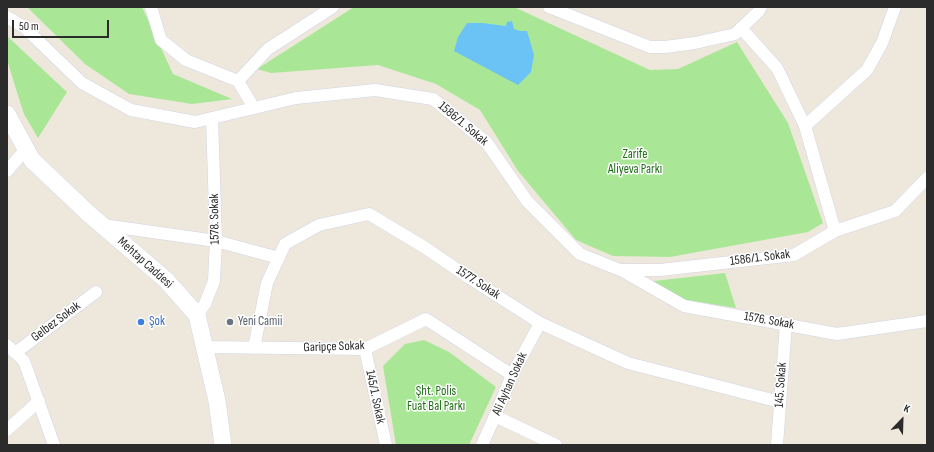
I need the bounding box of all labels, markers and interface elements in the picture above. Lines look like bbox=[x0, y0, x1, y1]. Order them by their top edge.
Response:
scale bar bbox=[14, 12, 111, 38]
text: 50 m bbox=[19, 19, 39, 34]
street label: 1586/1. Sokak bbox=[435, 99, 491, 149]
park label: Zarife Aliyeva Parkı bbox=[608, 147, 662, 178]
street label: 1578. Sokak bbox=[207, 193, 223, 245]
street label: Mehtap Caddesi bbox=[114, 234, 176, 292]
street label: 1586/1. Sokak bbox=[729, 247, 791, 269]
street label: 1577. Sokak bbox=[453, 263, 503, 303]
street label: Gelbez Sokak bbox=[28, 298, 84, 346]
street label: 1576. Sokak bbox=[743, 309, 795, 333]
place label: Şok bbox=[149, 314, 165, 330]
place label: Yeni Camii bbox=[238, 314, 282, 330]
marker: Şok bbox=[136, 317, 146, 327]
marker: Yeni Camii bbox=[225, 317, 235, 327]
street label: Garipçe Sokak bbox=[303, 338, 365, 356]
street label: Ali Ayhan Sokak bbox=[489, 350, 531, 418]
street label: 145. Sokak bbox=[772, 362, 790, 408]
street label: 145/1. Sokak bbox=[362, 369, 388, 425]
park label: Şht. Polis Fuat Bal Parkı bbox=[407, 384, 465, 415]
north arrow bbox=[882, 400, 922, 440]
text: K bbox=[902, 401, 912, 416]

